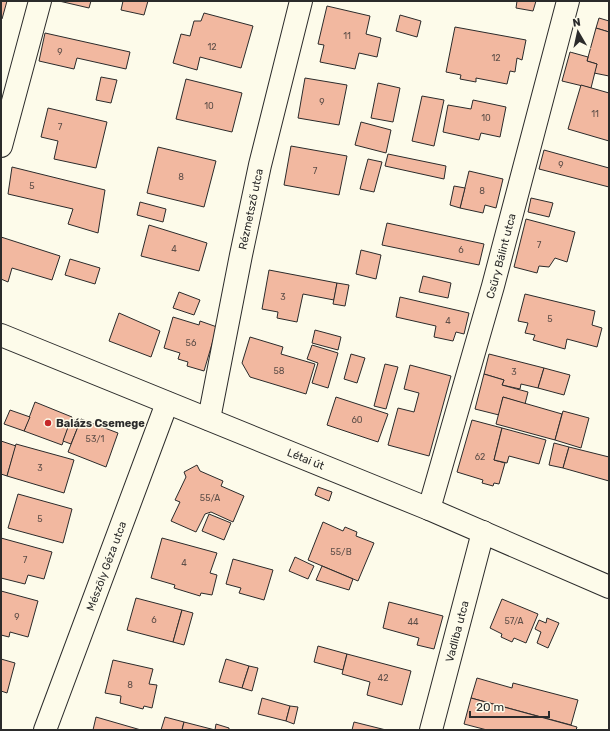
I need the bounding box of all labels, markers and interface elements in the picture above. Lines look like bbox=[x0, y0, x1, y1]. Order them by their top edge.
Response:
north arrow bbox=[558, 12, 598, 52]
text: N bbox=[572, 16, 582, 30]
house number: 11 bbox=[343, 31, 351, 41]
house number: 12 bbox=[207, 42, 217, 52]
house number: 9 bbox=[57, 47, 63, 57]
house number: 12 bbox=[491, 53, 501, 63]
house number: 9 bbox=[319, 97, 325, 107]
house number: 10 bbox=[204, 101, 214, 111]
house number: 11 bbox=[591, 109, 599, 119]
house number: 10 bbox=[481, 113, 491, 123]
house number: 7 bbox=[58, 122, 63, 132]
house number: 9 bbox=[558, 160, 564, 170]
house number: 7 bbox=[313, 166, 318, 176]
street label: Rézmetsző utca bbox=[236, 167, 266, 251]
house number: 8 bbox=[178, 172, 184, 182]
house number: 5 bbox=[29, 181, 35, 191]
house number: 8 bbox=[479, 186, 485, 196]
street label: Csűry Bálint utca bbox=[483, 212, 518, 300]
house number: 7 bbox=[537, 240, 542, 250]
house number: 4 bbox=[171, 244, 177, 254]
house number: 6 bbox=[458, 245, 464, 255]
house number: 3 bbox=[280, 292, 286, 302]
house number: 5 bbox=[547, 314, 553, 324]
house number: 4 bbox=[445, 316, 451, 326]
house number: 56 bbox=[186, 338, 197, 348]
house number: 58 bbox=[273, 366, 285, 376]
house number: 3 bbox=[511, 367, 517, 377]
house number: 60 bbox=[351, 415, 363, 425]
place label: Balázs Csemege bbox=[56, 417, 145, 430]
marker: Balázs Csemege bbox=[43, 418, 53, 428]
house number: 53/1 bbox=[86, 434, 105, 444]
street label: Létai út bbox=[285, 446, 327, 473]
house number: 62 bbox=[475, 452, 485, 462]
house number: 3 bbox=[37, 463, 43, 473]
house number: 55/A bbox=[200, 493, 220, 503]
house number: 5 bbox=[37, 514, 43, 524]
street label: Mészöly Géza utca bbox=[84, 519, 129, 613]
house number: 55/B bbox=[330, 547, 352, 557]
house number: 7 bbox=[23, 555, 28, 565]
house number: 4 bbox=[181, 558, 187, 568]
street label: Vadliba utca bbox=[443, 599, 471, 663]
house number: 9 bbox=[14, 612, 20, 622]
house number: 6 bbox=[151, 615, 157, 625]
house number: 57/A bbox=[504, 616, 524, 626]
house number: 44 bbox=[407, 617, 419, 627]
house number: 42 bbox=[378, 673, 388, 683]
house number: 8 bbox=[127, 680, 133, 690]
scale bar bbox=[470, 693, 549, 719]
text: 20 m bbox=[476, 700, 504, 714]

